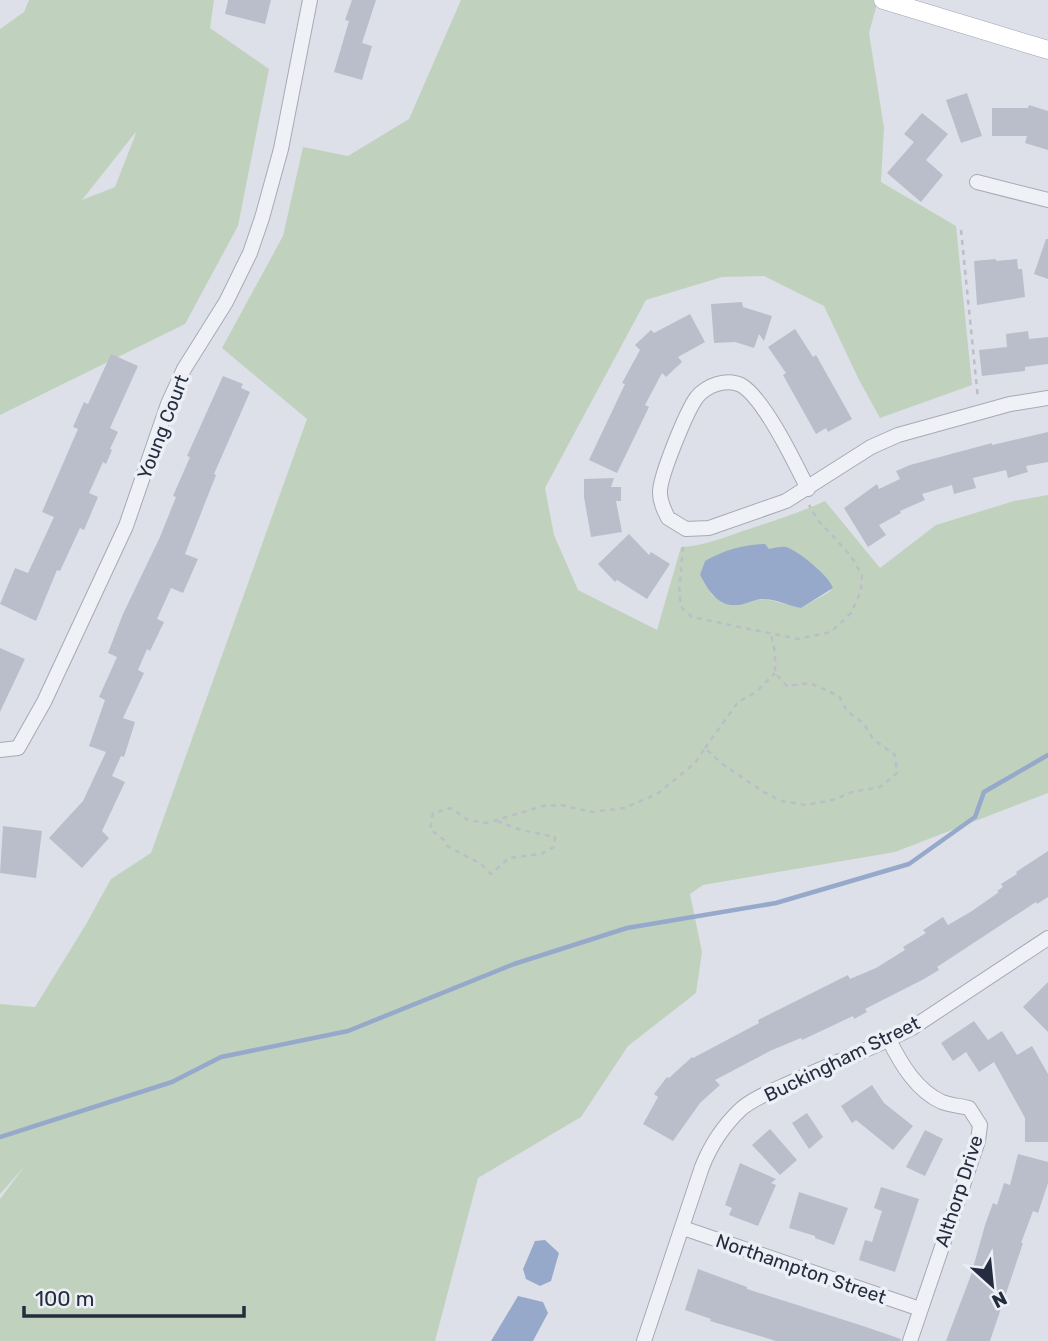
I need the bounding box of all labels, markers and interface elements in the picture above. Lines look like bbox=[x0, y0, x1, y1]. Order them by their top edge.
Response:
street label: Young Court bbox=[133, 371, 194, 483]
street label: Buckingham Street bbox=[760, 1011, 924, 1107]
street label: Althorp Drive bbox=[930, 1132, 988, 1250]
street label: Northampton Street bbox=[713, 1229, 890, 1309]
north arrow bbox=[957, 1250, 1027, 1320]
scale bar bbox=[24, 1274, 245, 1318]
text: 100 m bbox=[35, 1286, 94, 1311]
text: N bbox=[988, 1286, 1011, 1313]

